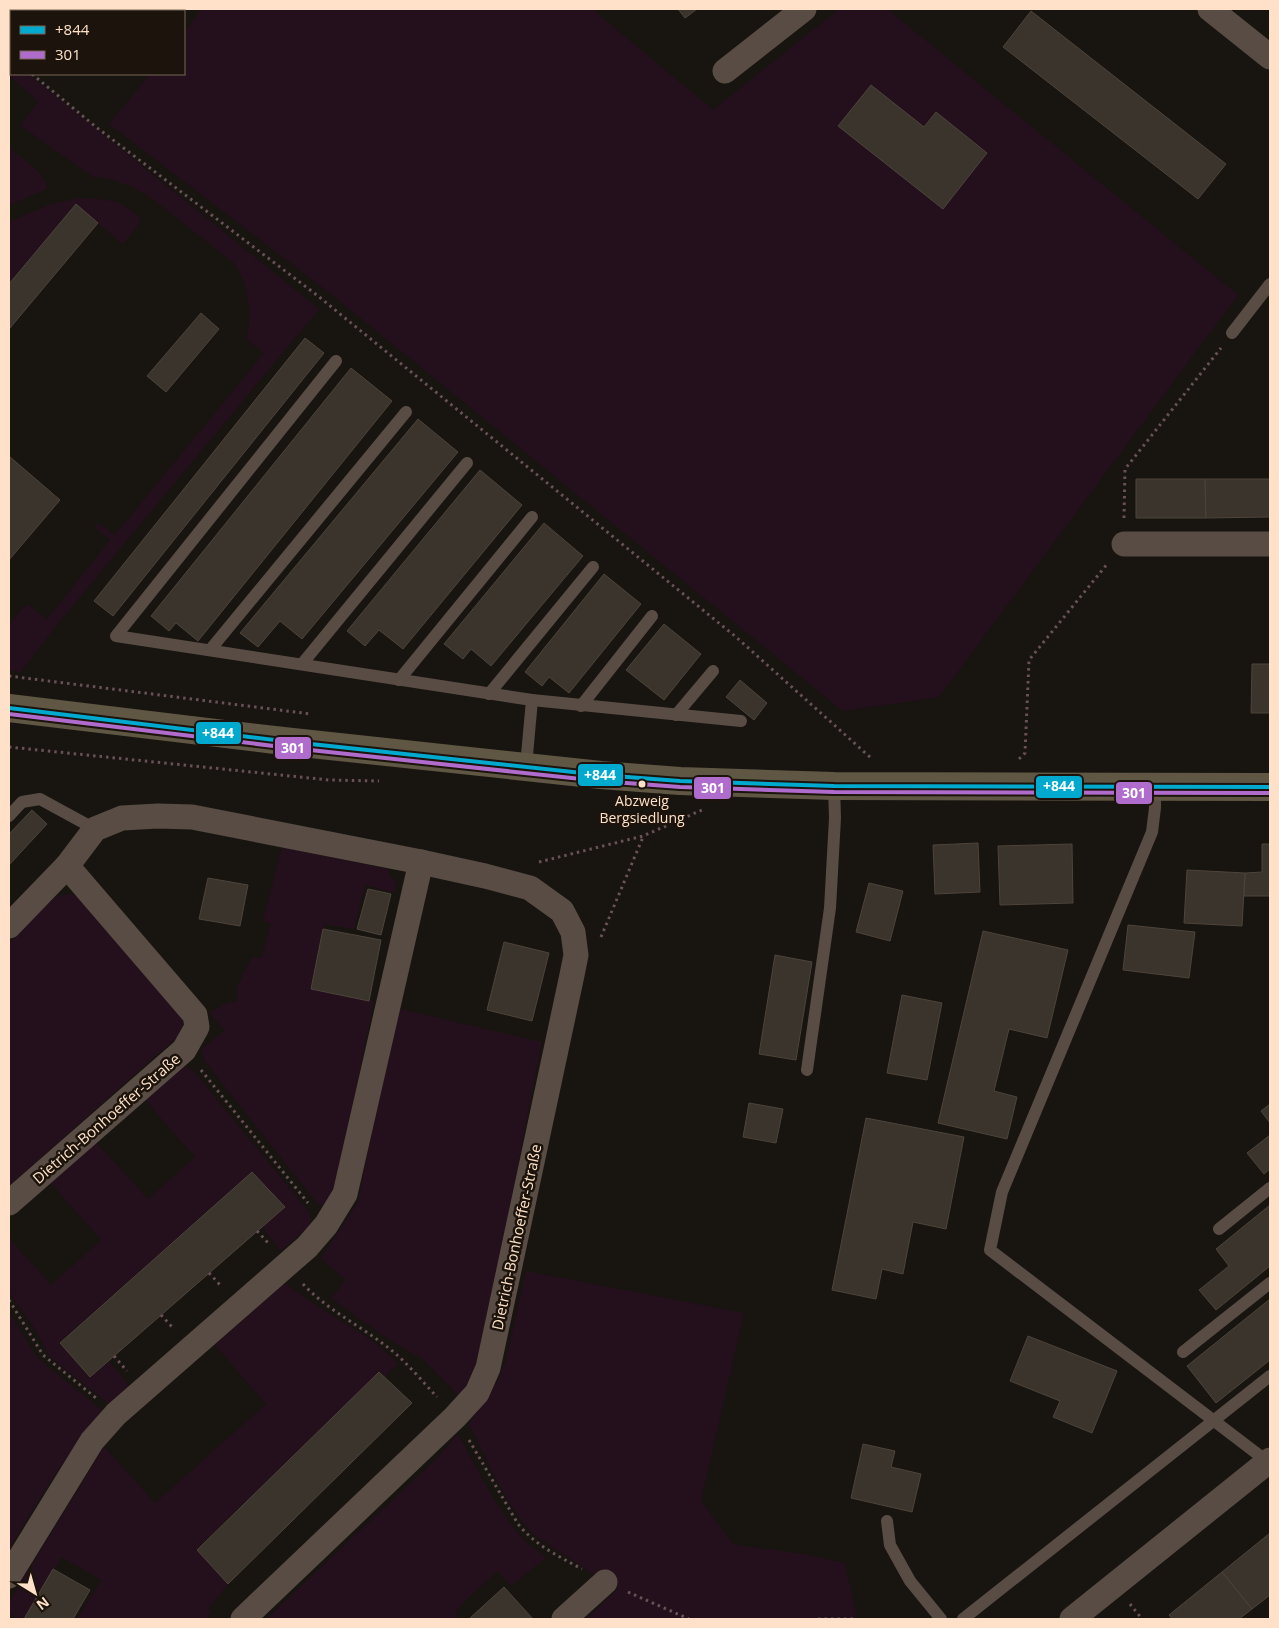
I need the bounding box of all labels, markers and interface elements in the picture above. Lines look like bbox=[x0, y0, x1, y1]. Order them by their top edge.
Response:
legend bbox=[10, 10, 185, 75]
text: +844 bbox=[55, 19, 90, 39]
text: 301 bbox=[55, 44, 81, 64]
line badge: +844 bbox=[195, 721, 242, 745]
text: +844 bbox=[202, 723, 234, 742]
line badge: 301 bbox=[274, 736, 312, 760]
text: 301 bbox=[281, 738, 305, 757]
line badge: +844 bbox=[577, 763, 624, 787]
text: +844 bbox=[584, 765, 616, 784]
line badge: +844 bbox=[1035, 775, 1083, 799]
line badge: 301 bbox=[693, 776, 732, 800]
text: +844 bbox=[1043, 776, 1075, 795]
text: 301 bbox=[701, 778, 725, 797]
marker: Abzweig Bergsiedlung bbox=[637, 779, 647, 789]
line badge: 301 bbox=[1115, 781, 1153, 805]
text: 301 bbox=[1122, 783, 1146, 802]
place label: Abzweig Bergsiedlung bbox=[599, 791, 685, 827]
street label: Dietrich-Bonhoeffer-Straße bbox=[28, 1048, 184, 1188]
street label: Dietrich-Bonhoeffer-Straße bbox=[487, 1142, 545, 1332]
north arrow bbox=[10, 1568, 60, 1618]
text: N bbox=[33, 1593, 53, 1615]

